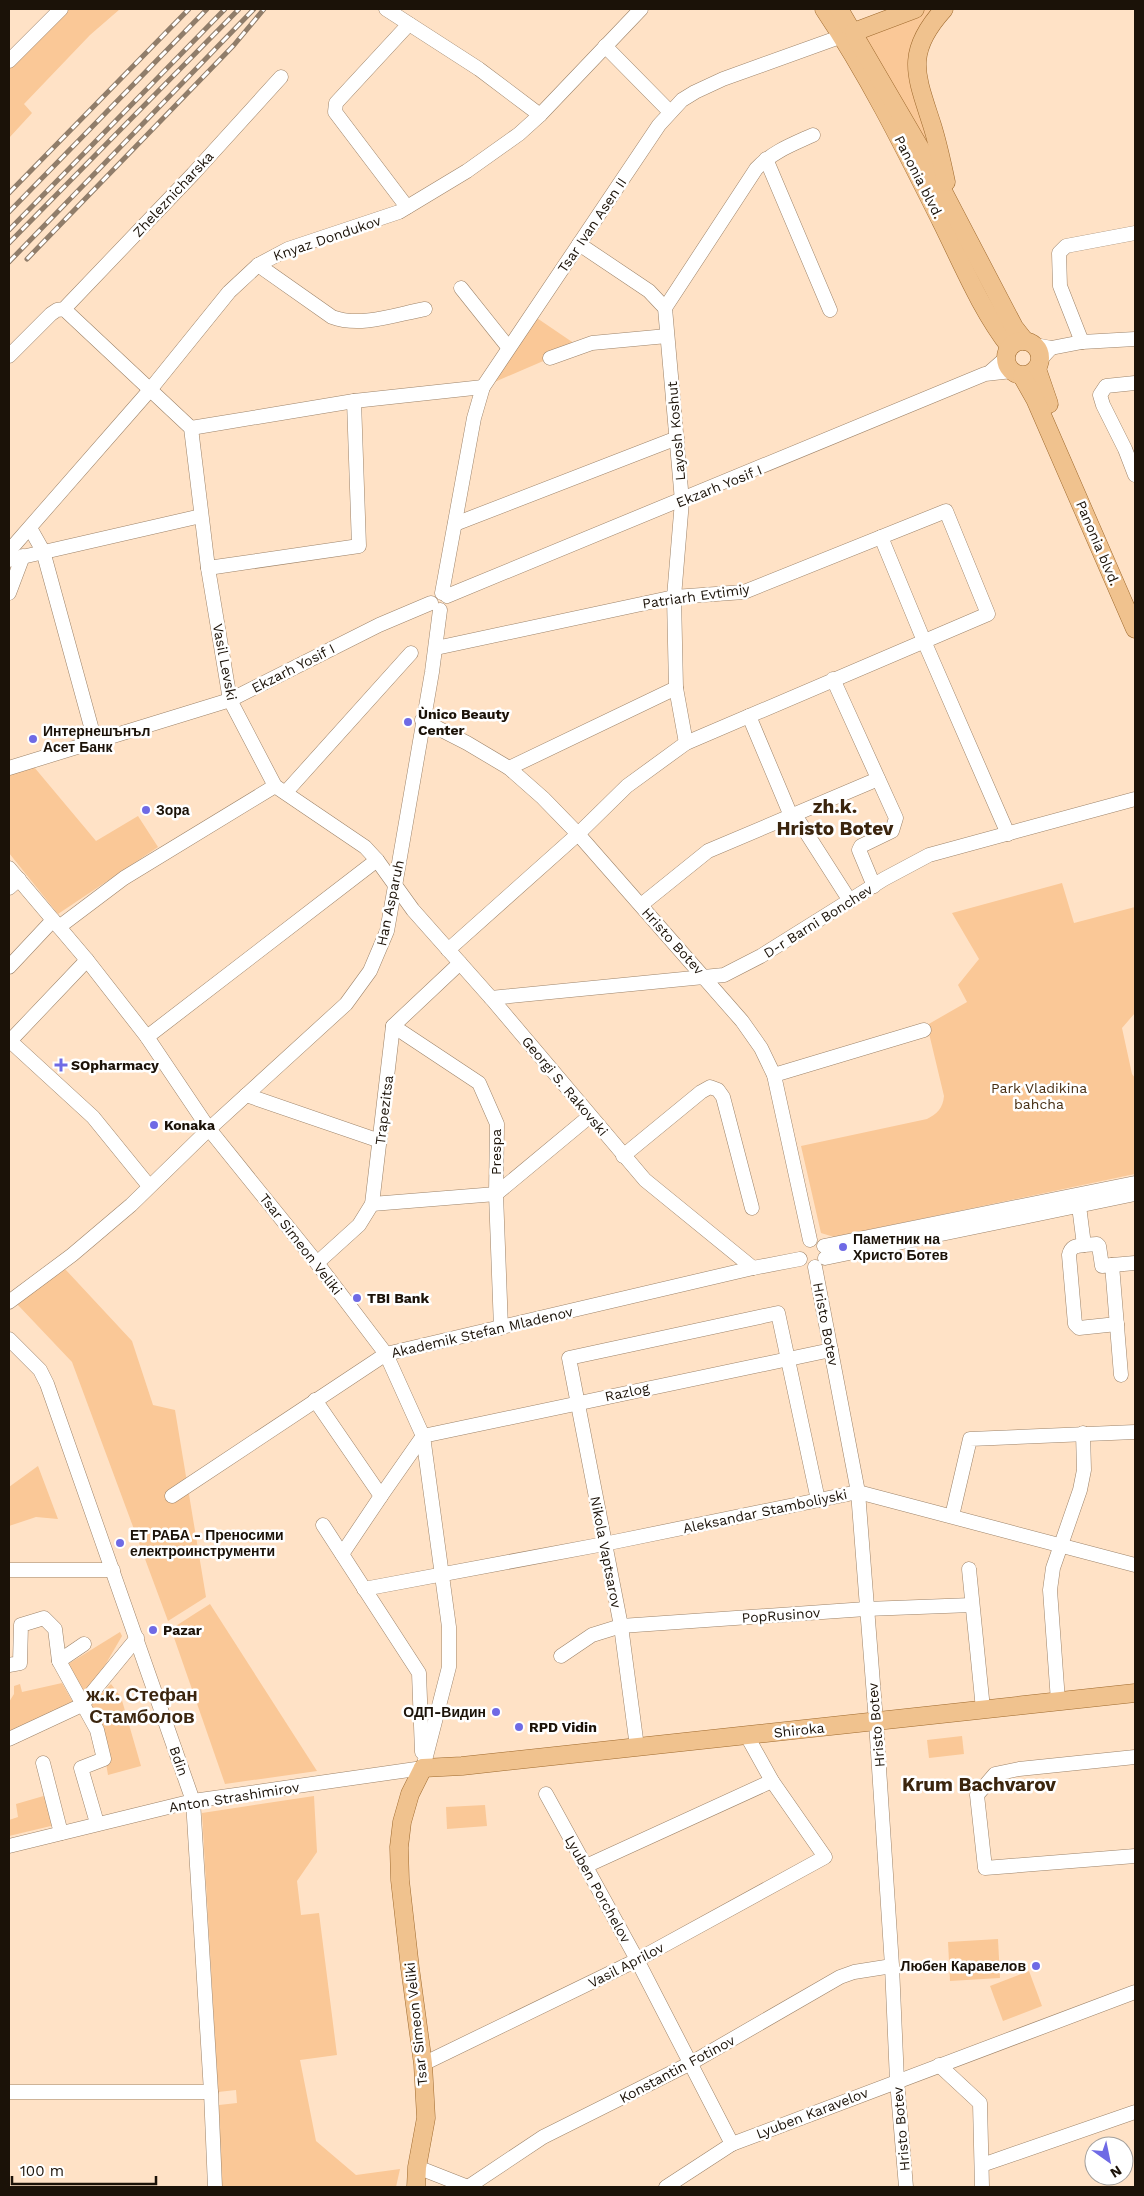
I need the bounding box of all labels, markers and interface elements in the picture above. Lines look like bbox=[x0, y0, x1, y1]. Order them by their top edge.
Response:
street label: Panonia blvd. bbox=[891, 133, 947, 221]
street label: Zheleznicharska bbox=[129, 148, 217, 240]
street label: Tsar Ivan Asen II bbox=[554, 175, 630, 275]
street label: Knyaz Dondukov bbox=[271, 212, 384, 264]
street label: Layosh Koshut bbox=[664, 380, 688, 481]
street label: Ekzarh Yosif I bbox=[674, 461, 764, 511]
street label: Panonia blvd. bbox=[1073, 498, 1123, 588]
street label: Patriarh Evtimiy bbox=[641, 580, 751, 611]
street label: Vasil Levski bbox=[210, 622, 240, 702]
street label: Ekzarh Yosif I bbox=[249, 640, 337, 696]
place label: Ùnico Beauty Center bbox=[418, 706, 510, 738]
marker: Ùnico Beauty Center bbox=[402, 716, 414, 728]
place label: Интернешънъл Асет Банк bbox=[43, 723, 150, 755]
marker: Интернешънъл Асет Банк bbox=[27, 733, 39, 745]
district label: zh.k. Hristo Botev bbox=[777, 795, 894, 840]
place label: Зора bbox=[156, 802, 190, 818]
marker: Зора bbox=[140, 804, 152, 816]
street label: Han Asparuh bbox=[373, 859, 407, 947]
street label: D-r Barni Bonchev bbox=[761, 881, 876, 961]
street label: Hristo Botev bbox=[639, 904, 708, 978]
street label: Georgi S. Rakovski bbox=[519, 1033, 611, 1139]
place label: SOpharmacy bbox=[71, 1057, 159, 1073]
marker: SOpharmacy bbox=[55, 1059, 67, 1071]
street label: Trapezitsa bbox=[372, 1074, 396, 1146]
park label: Park Vladikina bahcha bbox=[991, 1080, 1087, 1112]
place label: Konaka bbox=[164, 1117, 216, 1133]
marker: Konaka bbox=[148, 1119, 160, 1131]
street label: Prespa bbox=[488, 1129, 504, 1175]
street label: Tsar Simeon Veliki bbox=[256, 1190, 346, 1298]
place label: Паметник на Христо Ботев bbox=[853, 1231, 948, 1263]
marker: Паметник на Христо Ботев bbox=[837, 1241, 849, 1253]
street label: Hristo Botev bbox=[810, 1281, 842, 1368]
place label: TBI Bank bbox=[367, 1290, 430, 1306]
marker: TBI Bank bbox=[351, 1292, 363, 1304]
street label: Akademik Stefan Mladenov bbox=[390, 1303, 575, 1361]
street label: Razlog bbox=[603, 1379, 651, 1404]
street label: Aleksandar Stamboliyski bbox=[681, 1486, 849, 1536]
street label: Nikola Vaptsarov bbox=[587, 1495, 625, 1610]
place label: ЕТ РАБА - Преносими електроинструменти bbox=[130, 1527, 284, 1559]
marker: ЕТ РАБА - Преносими електроинструменти bbox=[114, 1537, 126, 1549]
street label: PopRusinov bbox=[741, 1604, 822, 1626]
place label: Pazar bbox=[163, 1622, 202, 1638]
marker: Pazar bbox=[147, 1624, 159, 1636]
street label: Hristo Botev bbox=[864, 1682, 888, 1768]
district label: ж.к. Стефан Стамболов bbox=[85, 1683, 198, 1728]
place label: ОДП-Видин bbox=[403, 1704, 486, 1720]
marker: ОДП-Видин bbox=[490, 1706, 502, 1718]
place label: RPD Vidin bbox=[529, 1719, 597, 1735]
street label: Shiroka bbox=[773, 1719, 825, 1741]
marker: RPD Vidin bbox=[513, 1721, 525, 1733]
street label: Bdin bbox=[167, 1744, 191, 1778]
district label: Krum Bachvarov bbox=[902, 1773, 1056, 1796]
street label: Anton Strashimirov bbox=[168, 1779, 301, 1815]
street label: Lyuben Porchelov bbox=[562, 1833, 634, 1946]
street label: Vasil Aprilov bbox=[586, 1939, 667, 1991]
place label: Любен Каравелов bbox=[901, 1958, 1026, 1974]
marker: Любен Каравелов bbox=[1030, 1960, 1042, 1972]
street label: Tsar Simeon Veliki bbox=[402, 1961, 430, 2087]
street label: Konstantin Fotinov bbox=[617, 2031, 738, 2106]
street label: Lyuben Karavelov bbox=[754, 2084, 871, 2142]
street label: Hristo Botev bbox=[889, 2086, 913, 2172]
north arrow bbox=[1084, 2136, 1134, 2186]
scale bar bbox=[12, 2154, 156, 2186]
text: 100 m bbox=[20, 2162, 64, 2180]
text: N bbox=[1107, 2162, 1125, 2181]

